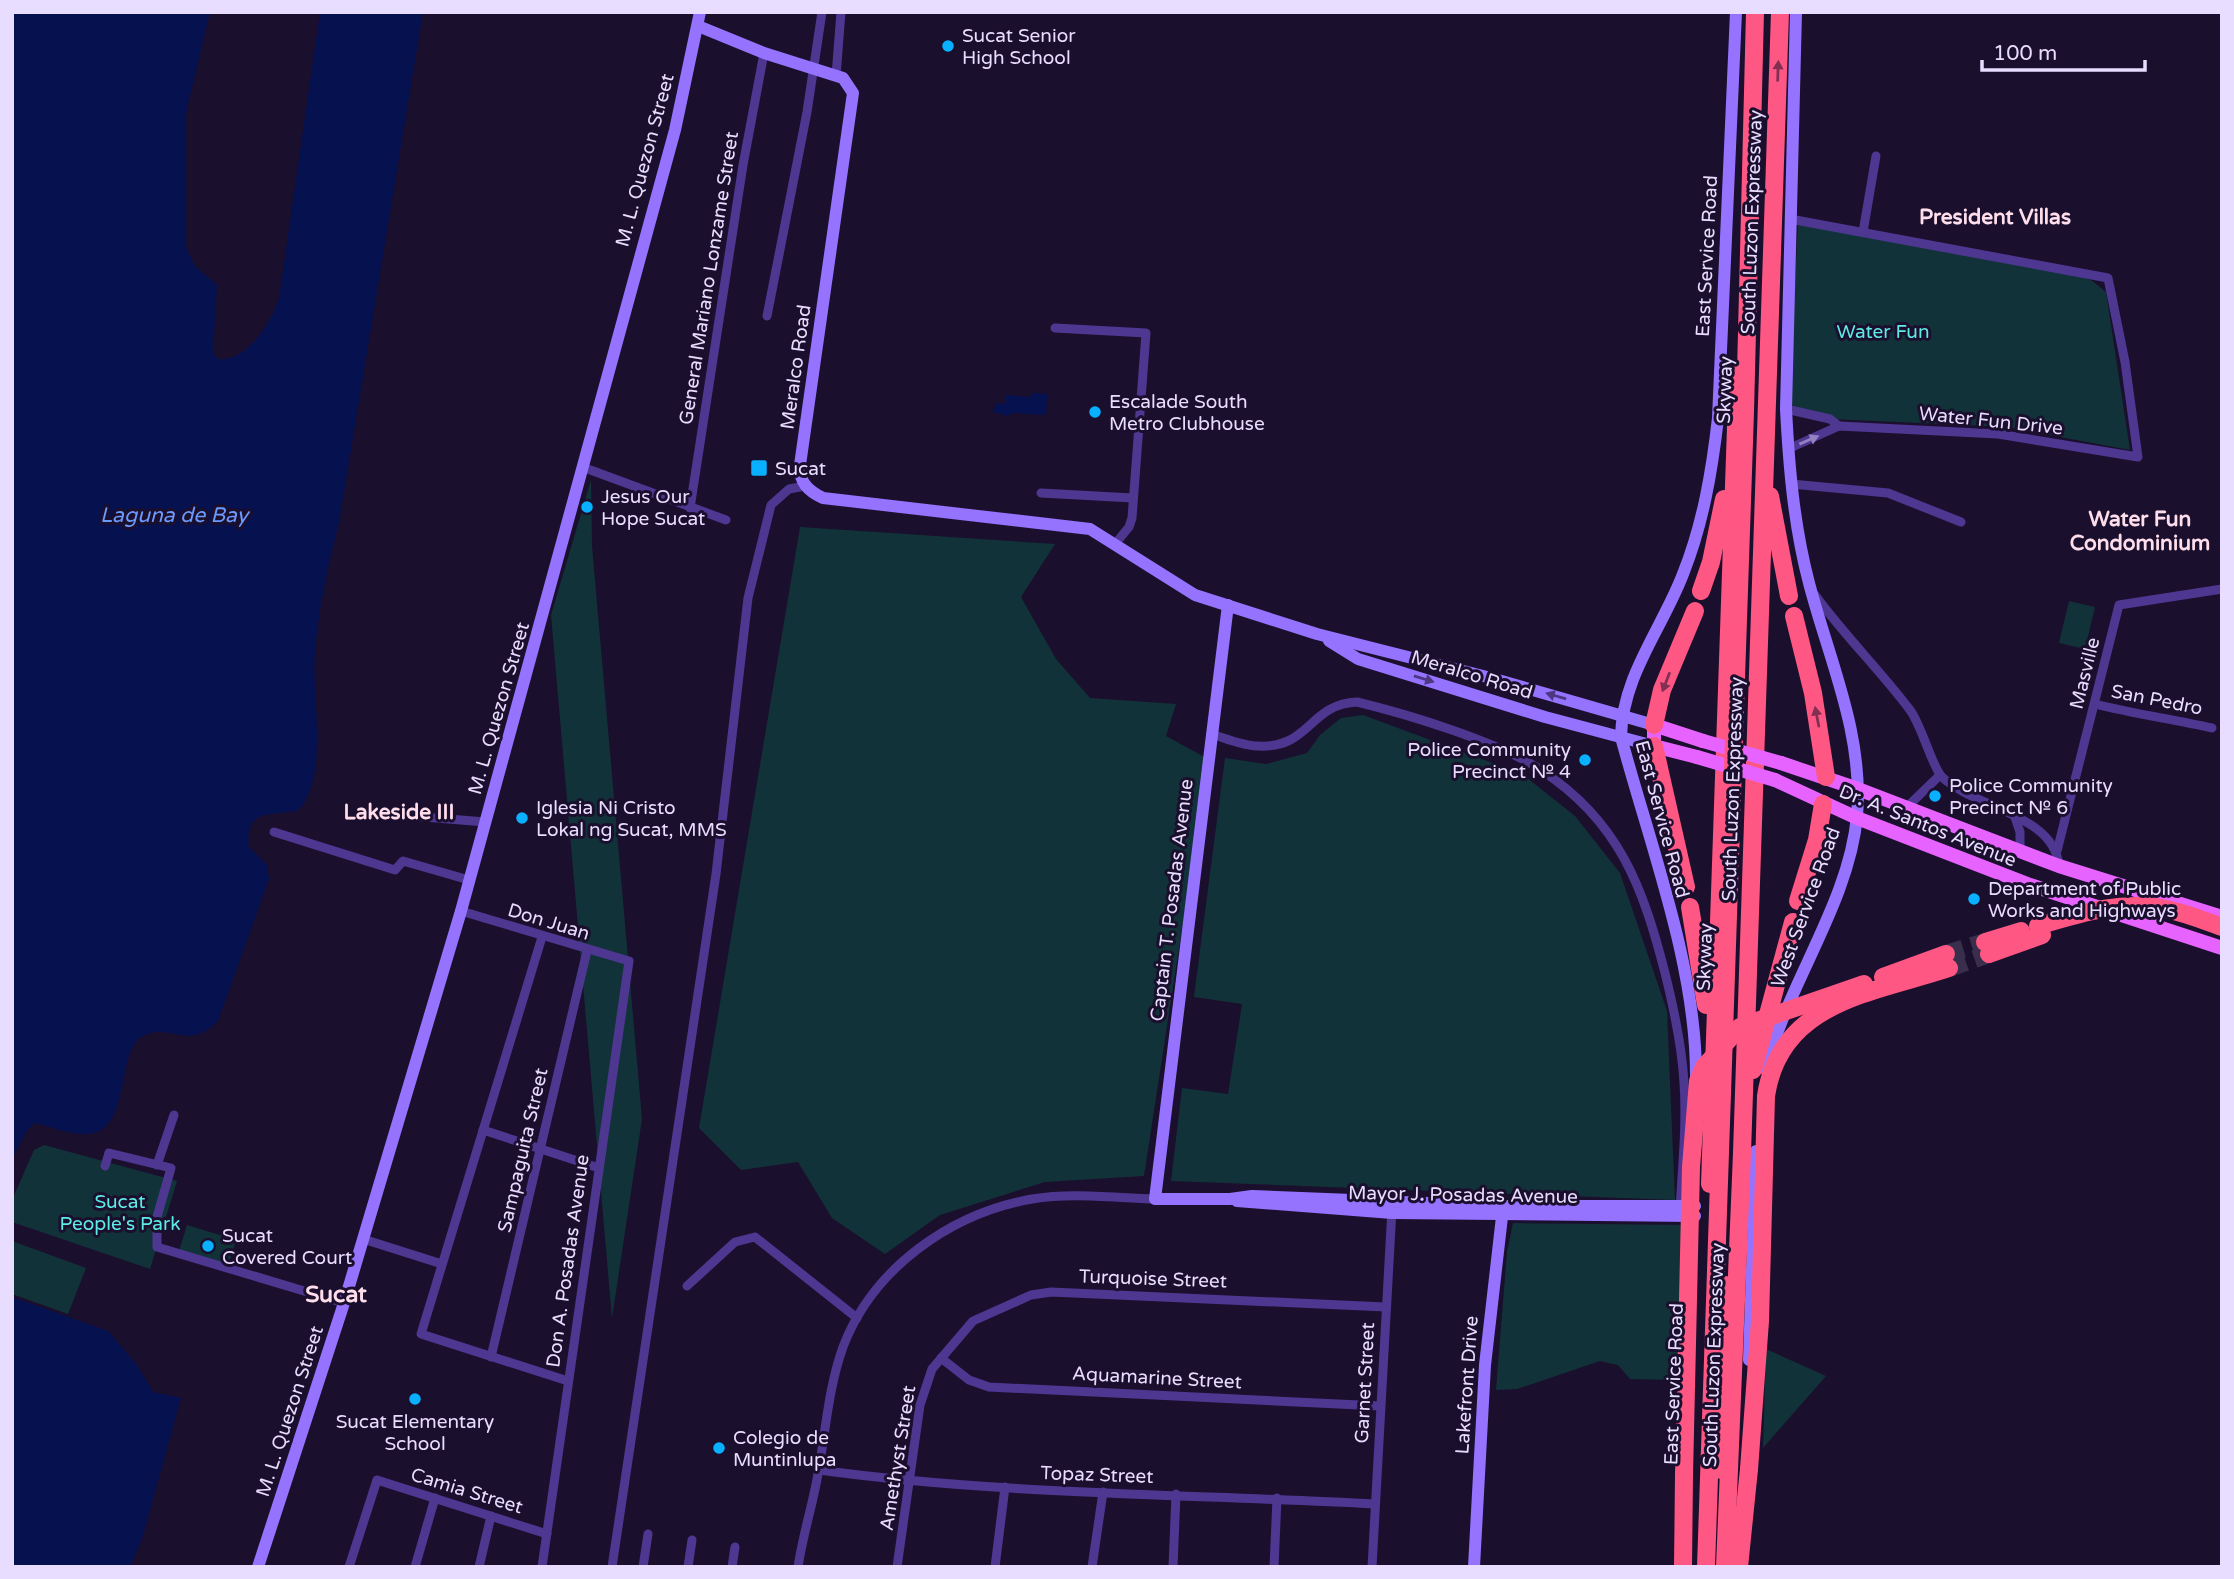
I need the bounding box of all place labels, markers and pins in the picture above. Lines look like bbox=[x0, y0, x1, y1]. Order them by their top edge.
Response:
place label: Sucat Senior High School bbox=[962, 25, 1076, 69]
marker: Sucat Senior High School bbox=[940, 38, 956, 54]
place label: Escalade South Metro Clubhouse bbox=[1109, 391, 1265, 435]
marker: Escalade South Metro Clubhouse bbox=[1087, 404, 1103, 420]
marker: Sucat bbox=[749, 458, 769, 478]
place label: Sucat bbox=[775, 458, 826, 480]
place label: Jesus Our Hope Sucat bbox=[601, 486, 705, 530]
marker: Jesus Our Hope Sucat bbox=[579, 499, 595, 515]
place label: Police Community Precinct № 4 bbox=[1407, 739, 1571, 783]
marker: Police Community Precinct № 4 bbox=[1577, 752, 1593, 768]
place label: Police Community Precinct № 6 bbox=[1949, 775, 2113, 819]
marker: Police Community Precinct № 6 bbox=[1927, 788, 1943, 804]
place label: Iglesia Ni Cristo Lokal ng Sucat, MMS bbox=[536, 797, 727, 841]
marker: Iglesia Ni Cristo Lokal ng Sucat, MMS bbox=[514, 810, 530, 826]
place label: Department of Public Works and Highways bbox=[1988, 878, 2181, 922]
marker: Department of Public Works and Highways bbox=[1966, 891, 1982, 907]
place label: Sucat Covered Court bbox=[222, 1225, 352, 1269]
marker: Sucat Covered Court bbox=[200, 1238, 216, 1254]
marker: Sucat Elementary School bbox=[407, 1391, 423, 1407]
place label: Sucat Elementary School bbox=[336, 1411, 494, 1455]
place label: Colegio de Muntinlupa bbox=[733, 1427, 837, 1471]
marker: Colegio de Muntinlupa bbox=[711, 1440, 727, 1456]

